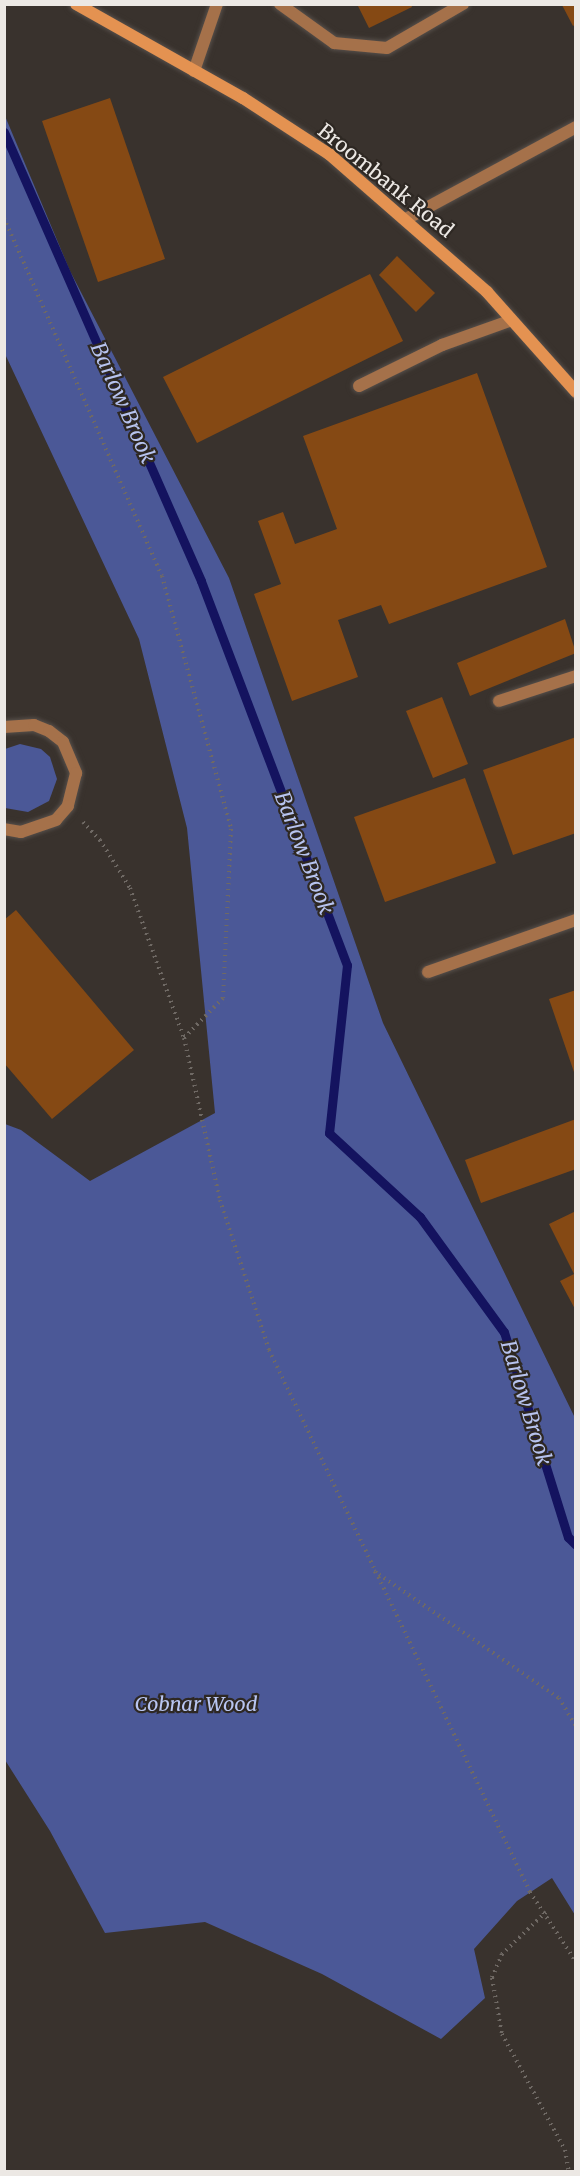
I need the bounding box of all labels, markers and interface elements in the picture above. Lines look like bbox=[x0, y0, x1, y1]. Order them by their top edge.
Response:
street label: Broombank Road bbox=[313, 118, 459, 242]
water label: Barlow Brook bbox=[85, 339, 161, 467]
water label: Barlow Brook bbox=[269, 788, 339, 918]
water label: Barlow Brook bbox=[495, 1337, 557, 1469]
park label: Cobnar Wood bbox=[135, 1691, 257, 1715]

